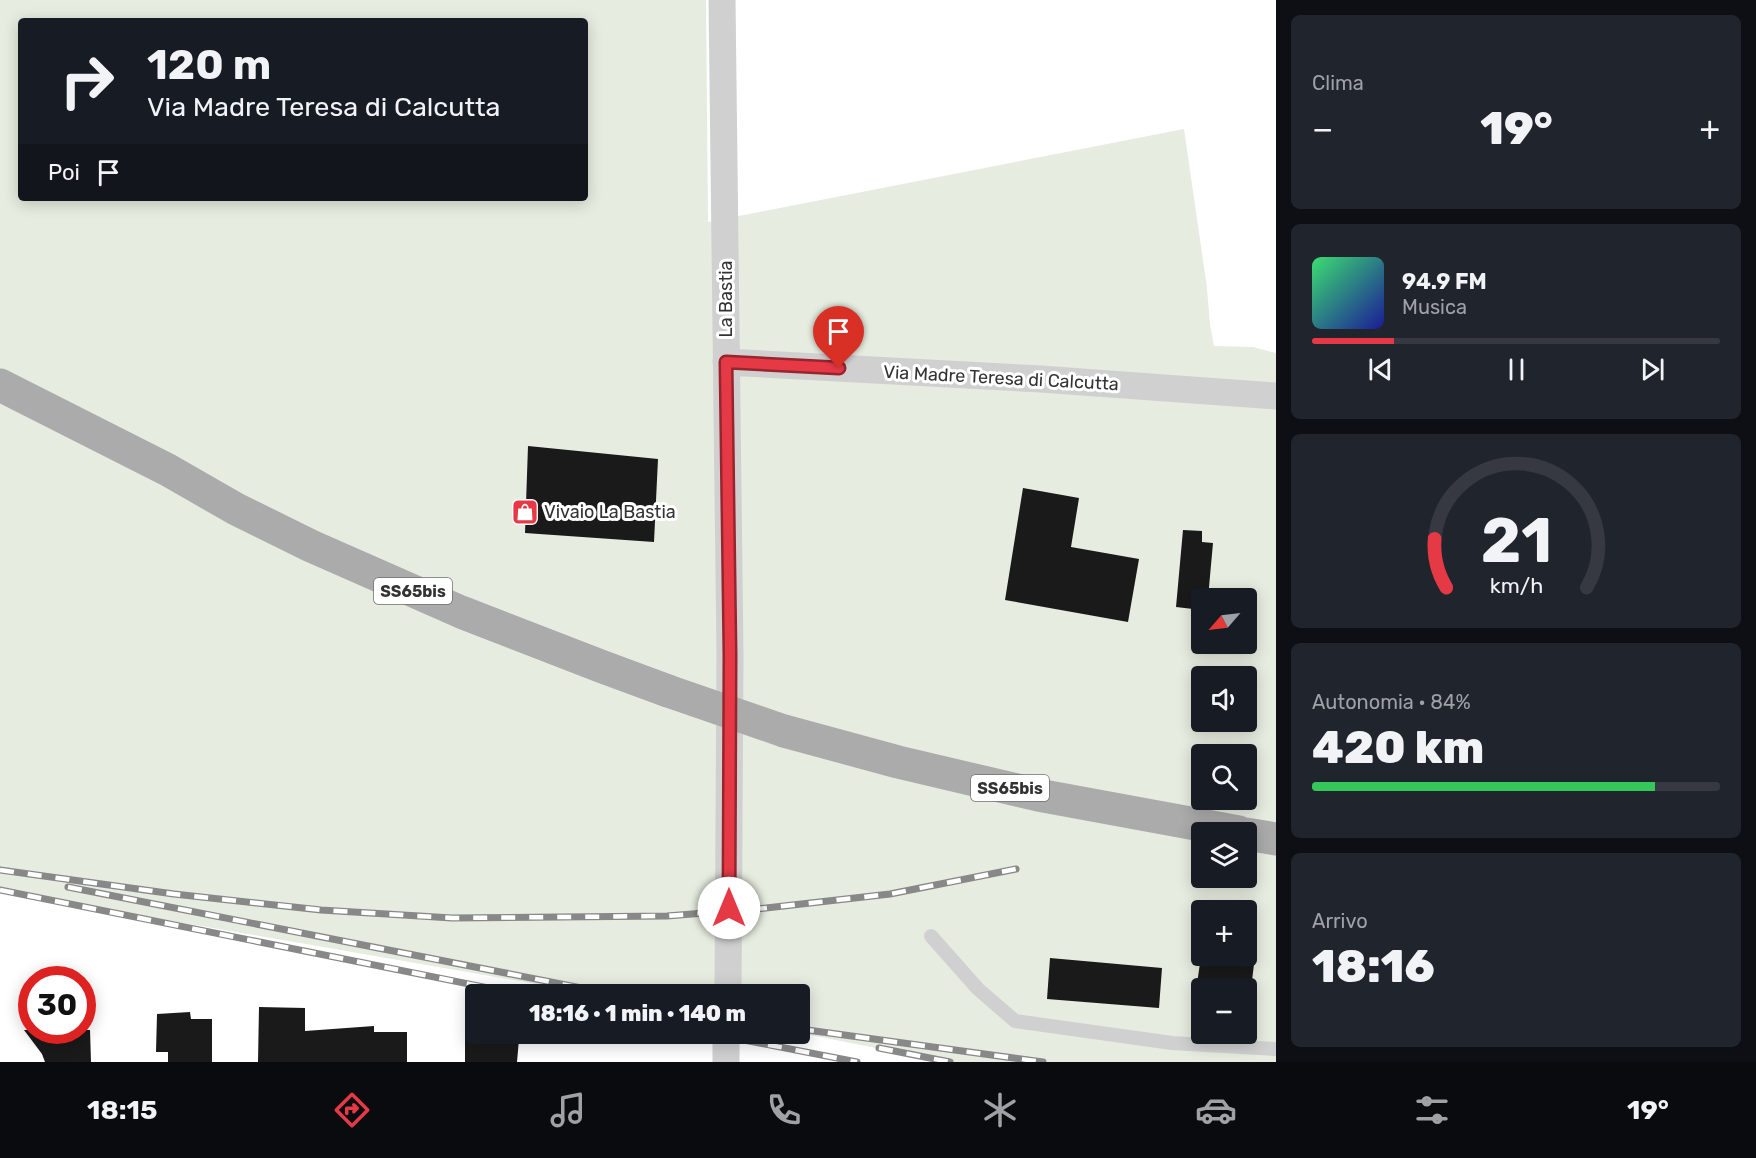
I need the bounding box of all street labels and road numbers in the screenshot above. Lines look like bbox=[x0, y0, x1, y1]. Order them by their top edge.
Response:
street label: La Bastia bbox=[715, 261, 737, 337]
street label: Via Madre Teresa di Calcutta bbox=[883, 361, 1119, 395]
road number: SS65bis bbox=[374, 578, 452, 604]
road number: SS65bis bbox=[971, 775, 1049, 801]

